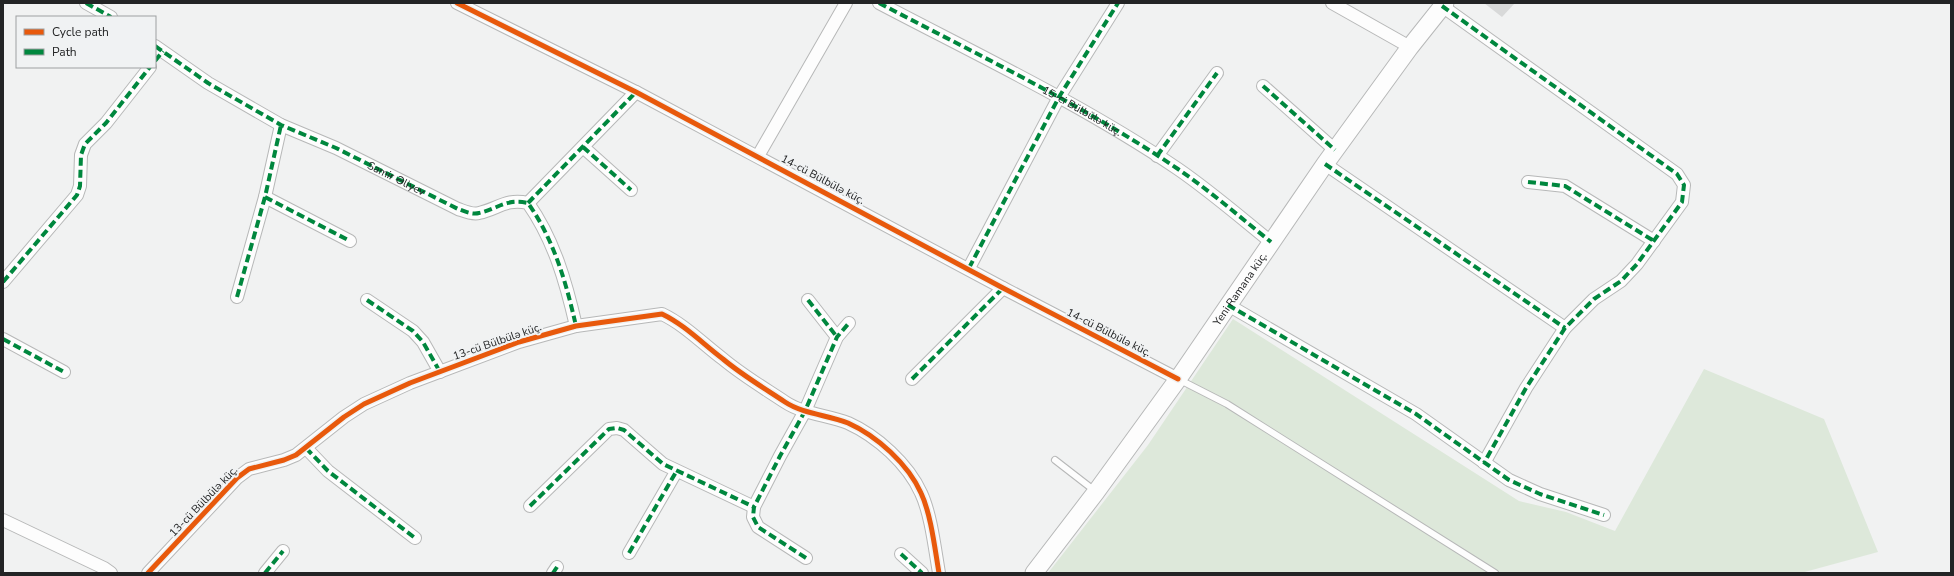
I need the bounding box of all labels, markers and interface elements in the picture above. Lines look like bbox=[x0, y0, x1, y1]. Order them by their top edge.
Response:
legend bbox=[16, 16, 156, 68]
text: Cycle path bbox=[52, 24, 109, 40]
text: Path bbox=[52, 44, 77, 60]
street label: 15-ci Bülbülə küç. bbox=[1040, 83, 1125, 140]
street label: 14-cü Bülbülə küç. bbox=[778, 151, 867, 208]
street label: Samir Əliyev bbox=[365, 158, 428, 200]
street label: Yeni Ramana küç. bbox=[1209, 249, 1271, 330]
street label: 14-cü Bülbülə küç. bbox=[1064, 305, 1154, 360]
street label: 13-cü Bülbülə küç. bbox=[451, 319, 543, 364]
street label: 13-cü Bülbülə küç. bbox=[166, 463, 241, 540]

